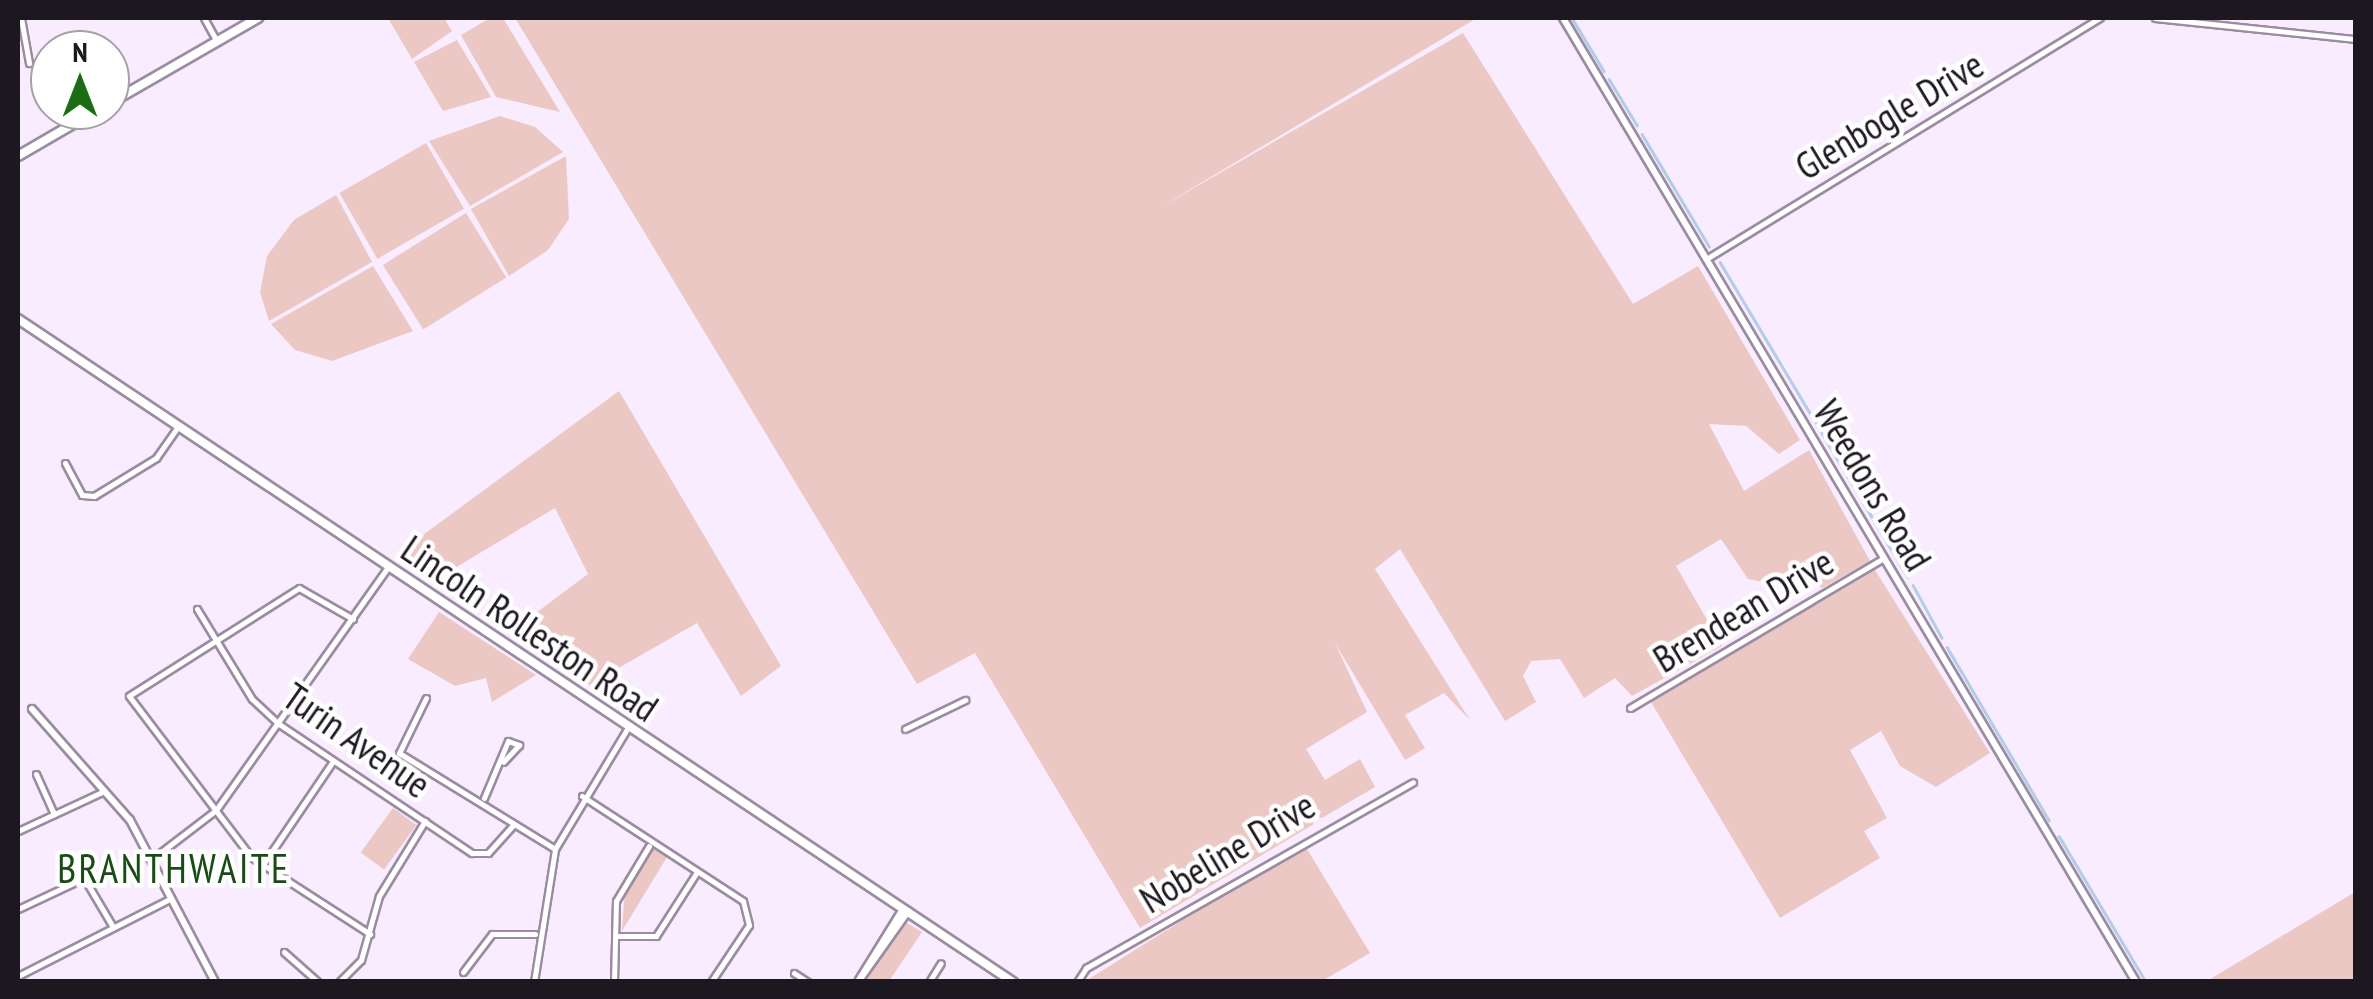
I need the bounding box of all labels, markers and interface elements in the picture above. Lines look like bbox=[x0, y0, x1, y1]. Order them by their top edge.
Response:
north arrow bbox=[30, 30, 130, 130]
text: N bbox=[72, 33, 88, 70]
street label: Glenbogle Drive bbox=[1787, 41, 1991, 189]
street label: Weedons Road bbox=[1804, 392, 1942, 578]
street label: Lincoln Rolleston Road bbox=[393, 525, 667, 731]
street label: Brendean Drive bbox=[1645, 538, 1841, 682]
street label: Turin Avenue bbox=[274, 673, 440, 807]
street label: Nobeline Drive bbox=[1131, 782, 1323, 922]
district label: BRANTHWAITE bbox=[57, 844, 291, 892]

